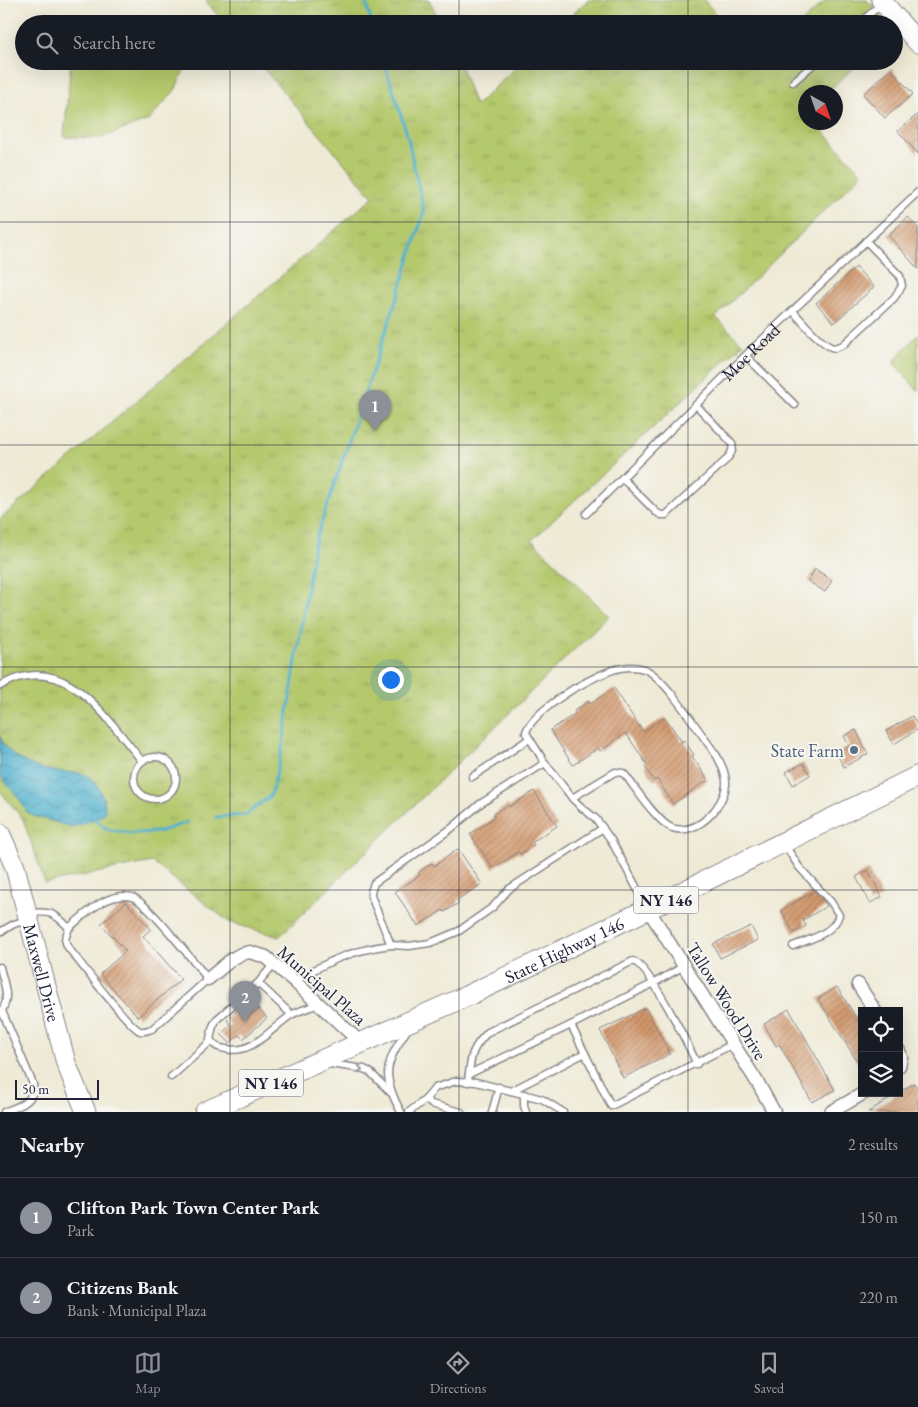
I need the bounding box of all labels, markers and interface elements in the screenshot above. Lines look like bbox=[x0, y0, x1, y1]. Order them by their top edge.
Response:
search box bbox=[15, 15, 903, 70]
icon: search bbox=[33, 29, 61, 57]
text: Search here bbox=[73, 30, 155, 55]
north arrow bbox=[798, 85, 843, 130]
street label: Moe Road bbox=[716, 317, 785, 385]
pin: 1 bbox=[359, 390, 391, 431]
your location bbox=[378, 667, 404, 693]
place label: State Farm bbox=[771, 739, 844, 762]
marker: State Farm bbox=[848, 744, 860, 756]
road number: NY 146 bbox=[634, 886, 698, 914]
street label: State Highway 146 bbox=[500, 911, 628, 988]
street label: Maxwell Drive bbox=[19, 921, 66, 1024]
street label: Tallow Wood Drive bbox=[682, 938, 772, 1064]
street label: Municipal Plaza bbox=[273, 940, 372, 1030]
pin: 2 bbox=[229, 981, 261, 1022]
map controls bbox=[858, 1007, 903, 1097]
button: locate bbox=[858, 1007, 903, 1052]
button: layers bbox=[858, 1052, 903, 1097]
one-way arrow bbox=[355, 1063, 364, 1074]
road number: NY 146 bbox=[238, 1070, 304, 1096]
scale bar bbox=[15, 1077, 99, 1100]
text: 50 m bbox=[22, 1080, 49, 1098]
text: Nearby bbox=[20, 1131, 84, 1158]
text: 2 results bbox=[848, 1134, 898, 1155]
text: Clifton Park Town Center Park bbox=[67, 1195, 319, 1220]
text: 1 bbox=[32, 1207, 40, 1228]
text: 150 m bbox=[859, 1207, 898, 1228]
text: Park bbox=[67, 1220, 94, 1241]
text: Citizens Bank bbox=[67, 1275, 178, 1300]
text: 2 bbox=[32, 1287, 40, 1308]
text: 220 m bbox=[859, 1287, 898, 1308]
text: Bank · Municipal Plaza bbox=[67, 1300, 207, 1321]
tab: Map bbox=[134, 1349, 162, 1397]
tab: Directions bbox=[430, 1349, 486, 1397]
tab: Saved bbox=[754, 1349, 784, 1397]

